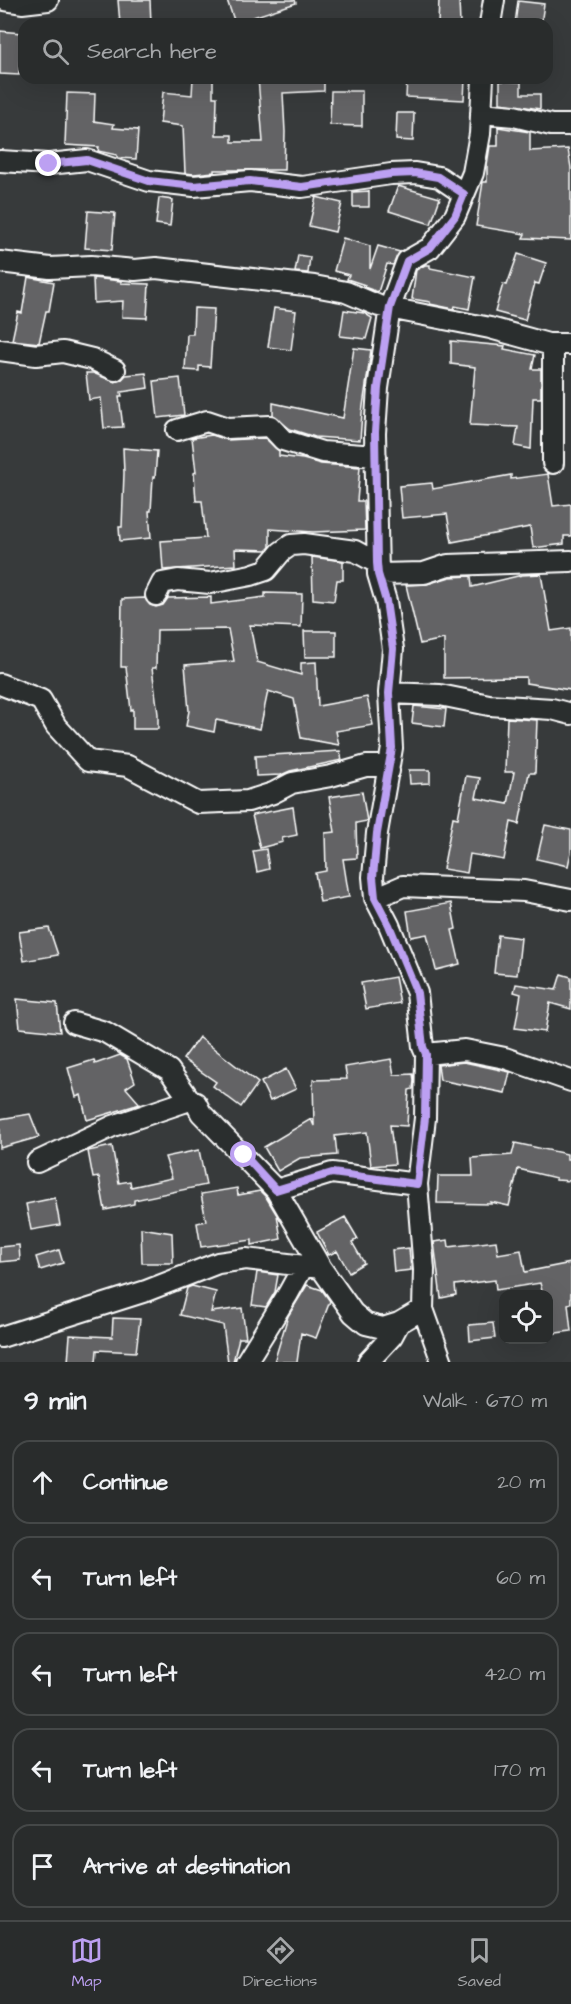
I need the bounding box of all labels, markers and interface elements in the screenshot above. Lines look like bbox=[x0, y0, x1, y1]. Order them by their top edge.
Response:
search box bbox=[18, 18, 553, 84]
icon: search bbox=[39, 35, 72, 68]
text: Search here bbox=[87, 36, 217, 67]
route end bbox=[35, 150, 61, 176]
route start bbox=[230, 1141, 256, 1167]
map controls bbox=[499, 1290, 553, 1344]
button: locate bbox=[499, 1290, 553, 1344]
text: 9 min bbox=[24, 1383, 86, 1419]
text: Walk · 670 m bbox=[423, 1387, 547, 1415]
icon: ahead bbox=[26, 1466, 59, 1499]
text: Continue bbox=[83, 1467, 168, 1498]
text: 20 m bbox=[497, 1468, 545, 1496]
icon: left bbox=[26, 1562, 59, 1595]
text: Turn left bbox=[83, 1563, 177, 1594]
text: 60 m bbox=[496, 1564, 545, 1592]
icon: left bbox=[26, 1658, 59, 1691]
text: Turn left bbox=[83, 1659, 177, 1690]
text: 420 m bbox=[484, 1660, 545, 1688]
icon: left bbox=[26, 1754, 59, 1787]
text: Turn left bbox=[83, 1755, 177, 1786]
text: 170 m bbox=[494, 1756, 545, 1784]
icon: arrive bbox=[26, 1850, 59, 1883]
text: Arrive at destination bbox=[83, 1851, 290, 1882]
tab: Map bbox=[70, 1934, 103, 1992]
tab: Directions bbox=[243, 1934, 317, 1992]
tab: Saved bbox=[457, 1934, 501, 1992]

